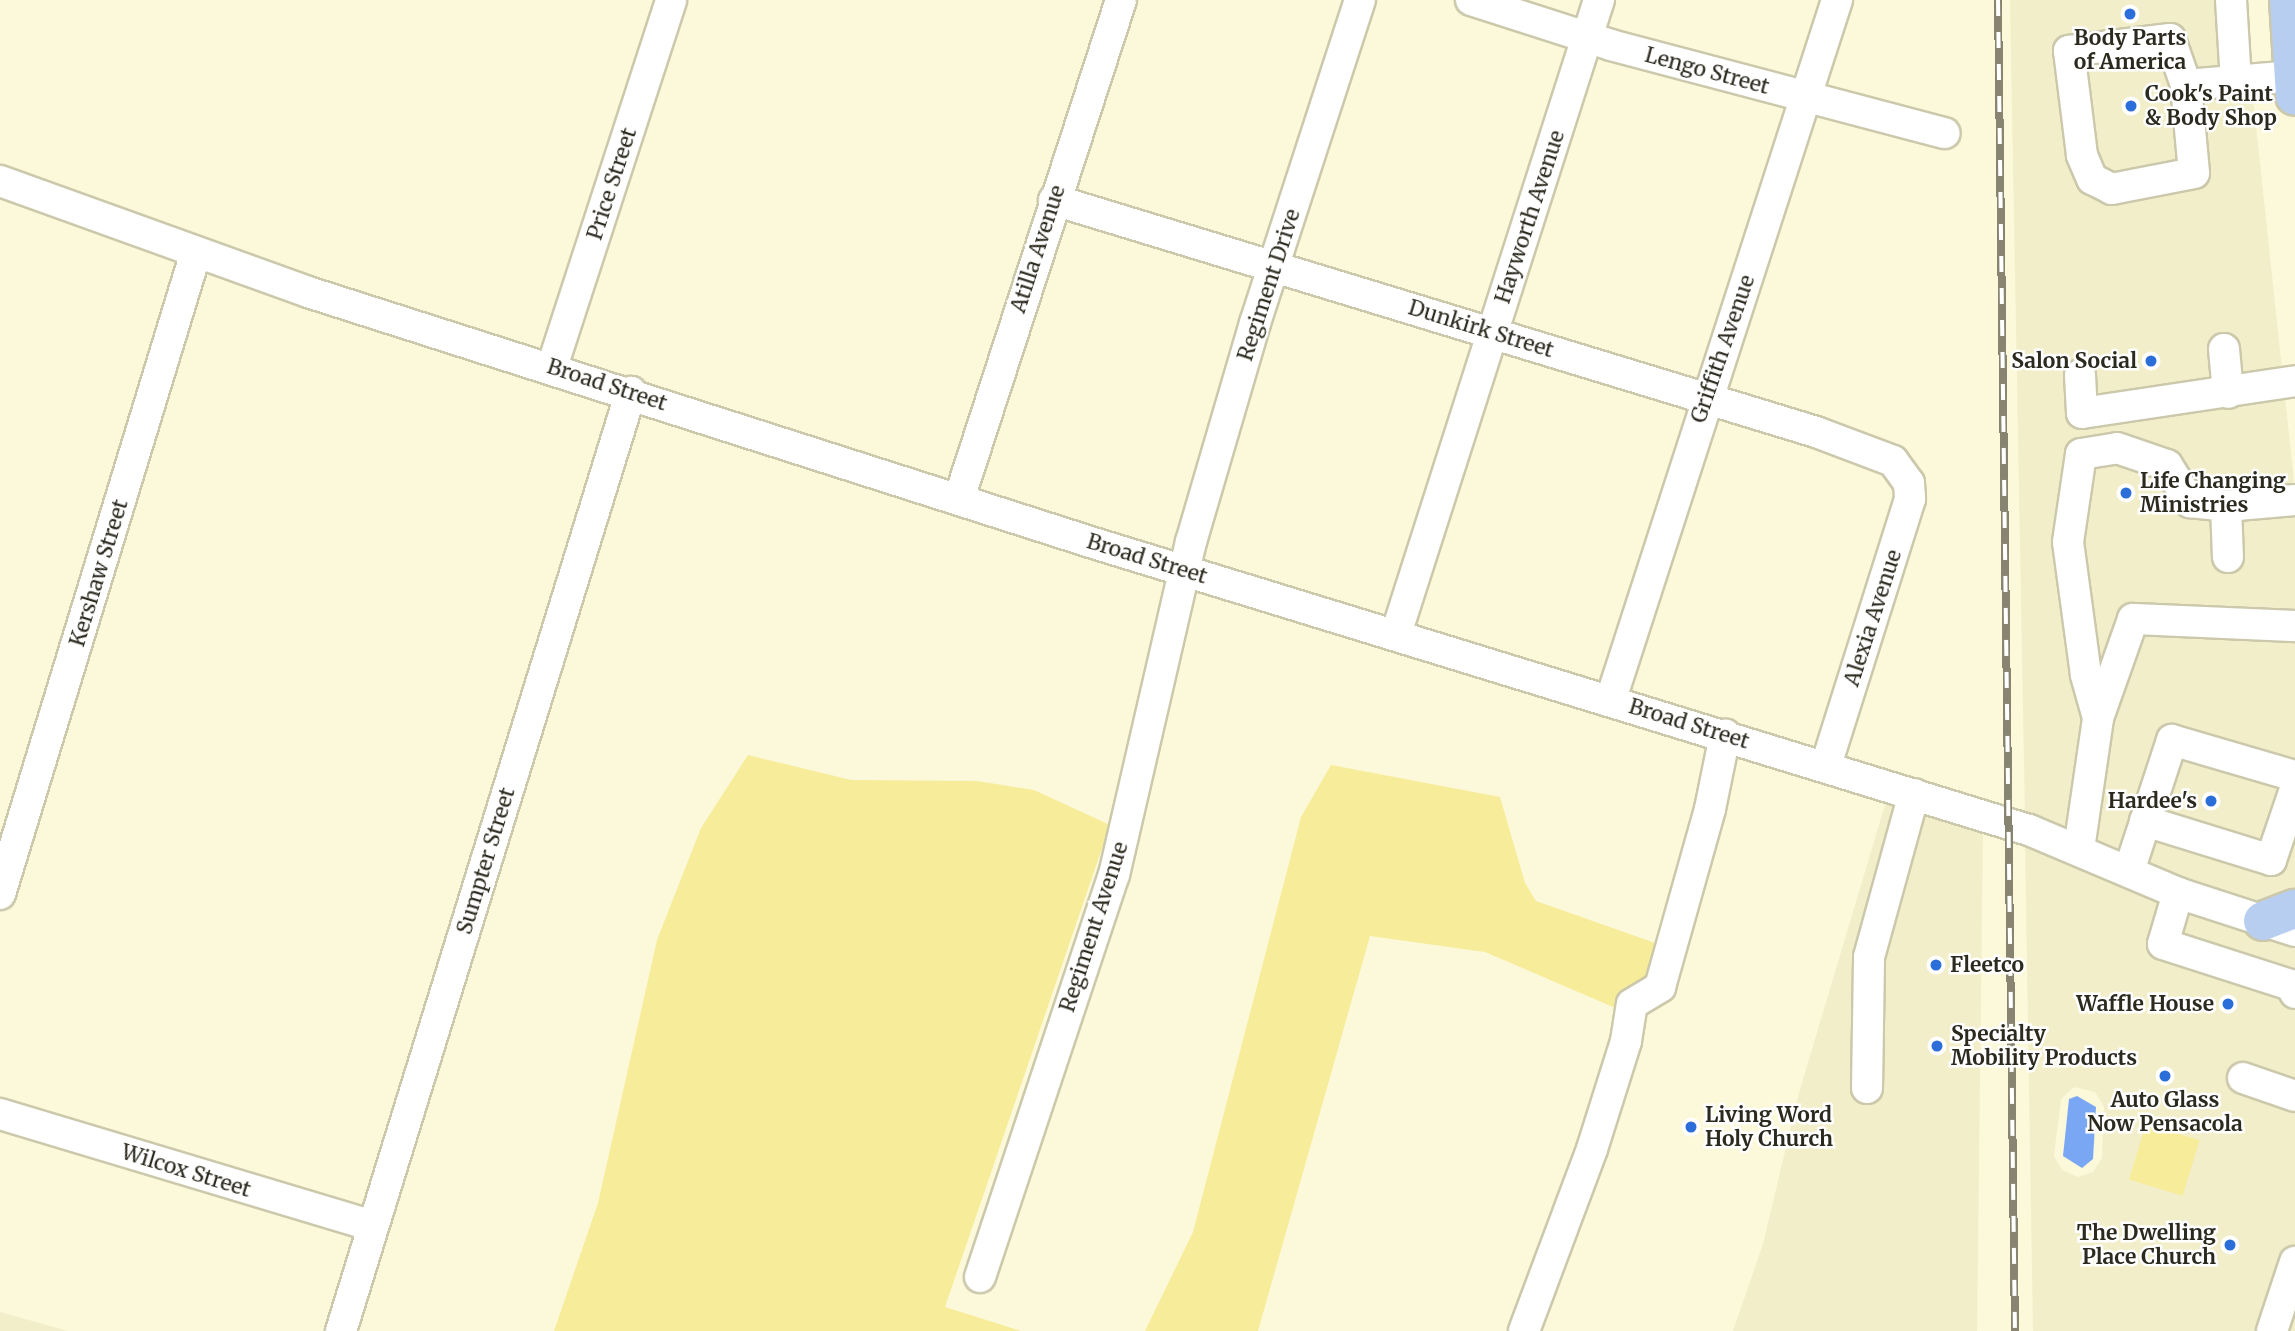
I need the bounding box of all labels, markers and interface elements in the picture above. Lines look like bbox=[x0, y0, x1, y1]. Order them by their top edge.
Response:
marker: Body Parts of America bbox=[2122, 6, 2138, 22]
place label: Body Parts of America bbox=[2074, 25, 2186, 75]
street label: Lengo Street bbox=[1642, 42, 1772, 100]
place label: Cook's Paint & Body Shop bbox=[2145, 81, 2277, 131]
marker: Cook's Paint & Body Shop bbox=[2123, 98, 2139, 114]
street label: Price Street bbox=[582, 125, 642, 243]
street label: Hayworth Avenue bbox=[1490, 127, 1570, 307]
street label: Atilla Avenue bbox=[1006, 182, 1070, 316]
street label: Regiment Drive bbox=[1233, 206, 1305, 364]
street label: Griffith Avenue bbox=[1686, 272, 1760, 426]
street label: Dunkirk Street bbox=[1405, 295, 1557, 363]
place label: Salon Social bbox=[2011, 348, 2137, 374]
marker: Salon Social bbox=[2143, 353, 2159, 369]
street label: Broad Street bbox=[544, 354, 670, 416]
place label: Life Changing Ministries bbox=[2140, 468, 2286, 518]
marker: Life Changing Ministries bbox=[2118, 485, 2134, 501]
street label: Kershaw Street bbox=[65, 496, 133, 650]
street label: Broad Street bbox=[1084, 529, 1210, 589]
street label: Alexia Avenue bbox=[1839, 547, 1907, 689]
street label: Broad Street bbox=[1626, 694, 1752, 754]
street label: Sumpter Street bbox=[452, 785, 520, 937]
place label: Hardee's bbox=[2108, 788, 2197, 814]
marker: Hardee's bbox=[2203, 793, 2219, 809]
street label: Regiment Avenue bbox=[1055, 839, 1133, 1015]
place label: Fleetco bbox=[1950, 952, 2024, 978]
marker: Fleetco bbox=[1928, 957, 1944, 973]
place label: Waffle House bbox=[2076, 991, 2214, 1017]
marker: Waffle House bbox=[2220, 996, 2236, 1012]
place label: Specialty Mobility Products bbox=[1951, 1021, 2137, 1071]
marker: Specialty Mobility Products bbox=[1929, 1038, 1945, 1054]
marker: Auto Glass Now Pensacola bbox=[2157, 1068, 2173, 1084]
place label: Auto Glass Now Pensacola bbox=[2087, 1087, 2243, 1137]
place label: Living Word Holy Church bbox=[1705, 1102, 1833, 1152]
marker: Living Word Holy Church bbox=[1683, 1119, 1699, 1135]
street label: Wilcox Street bbox=[118, 1139, 254, 1203]
place label: The Dwelling Place Church bbox=[2077, 1220, 2216, 1270]
marker: The Dwelling Place Church bbox=[2222, 1237, 2238, 1253]

